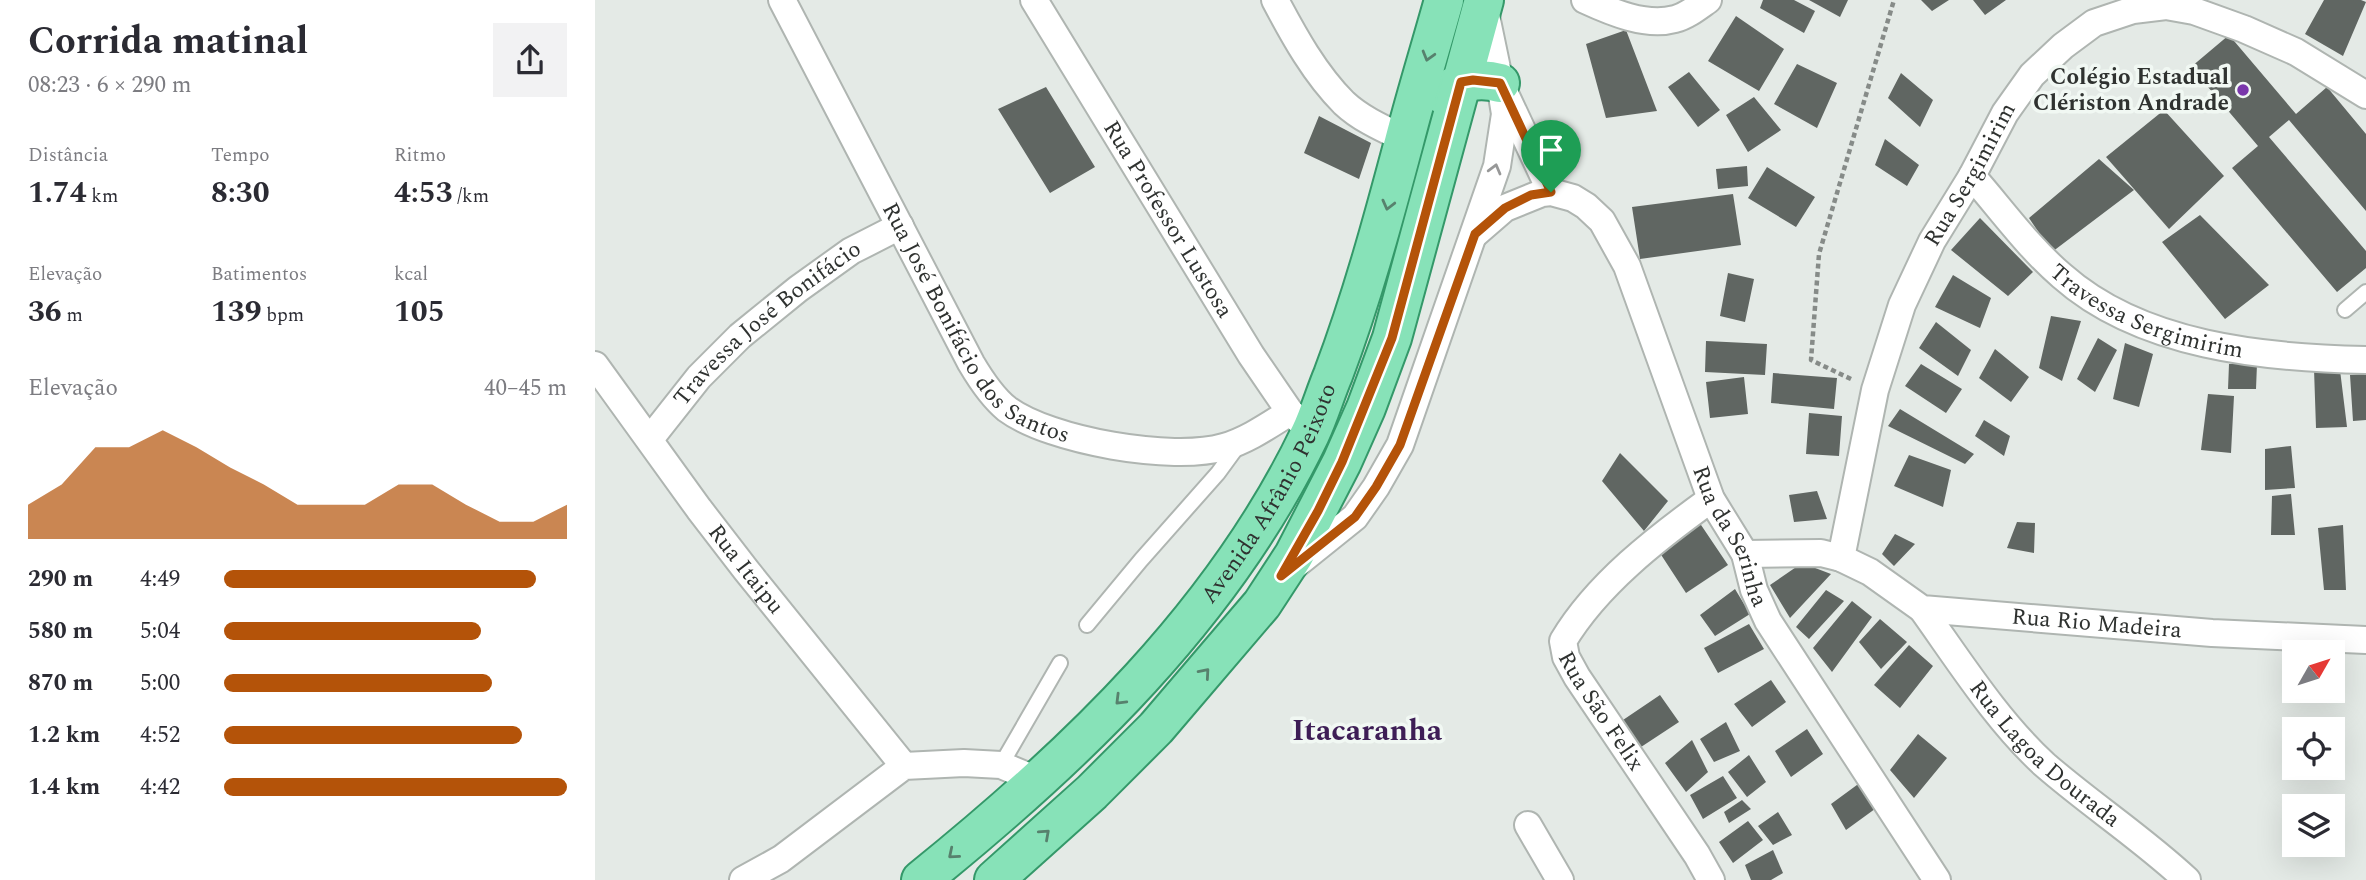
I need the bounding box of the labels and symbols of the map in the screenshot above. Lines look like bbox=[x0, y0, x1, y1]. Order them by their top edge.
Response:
one-way arrow bbox=[1422, 50, 1437, 62]
place label: Colégio Estadual Clériston Andrade bbox=[2033, 60, 2229, 121]
marker: Colégio Estadual Clériston Andrade bbox=[2235, 82, 2251, 98]
street label: Rua Sergimirim bbox=[1915, 96, 2025, 253]
street label: Rua Professor Lustosa bbox=[1094, 114, 1242, 325]
pin bbox=[1521, 120, 1581, 192]
one-way arrow bbox=[1487, 164, 1502, 176]
street label: Rua José Bonifácio dos Santos bbox=[873, 196, 1074, 453]
one-way arrow bbox=[1382, 199, 1396, 211]
street label: Travessa José Bonifácio bbox=[665, 231, 867, 414]
street label: Travessa Sergimirim bbox=[2042, 255, 2246, 368]
street label: Avenida Afrânio Peixoto bbox=[1192, 378, 1346, 611]
street label: Rua da Serinha bbox=[1683, 461, 1777, 613]
street label: Rua Itaipu bbox=[699, 517, 793, 622]
street label: Rua Rio Madeira bbox=[2010, 599, 2183, 648]
north arrow bbox=[2282, 640, 2345, 704]
street label: Rua São Felix bbox=[1549, 645, 1653, 778]
one-way arrow bbox=[1197, 668, 1209, 681]
street label: Rua Lagoa Dourada bbox=[1960, 673, 2128, 836]
one-way arrow bbox=[1115, 691, 1128, 704]
district label: Itacaranha bbox=[1292, 708, 1443, 754]
one-way arrow bbox=[1037, 830, 1050, 842]
one-way arrow bbox=[948, 846, 961, 858]

